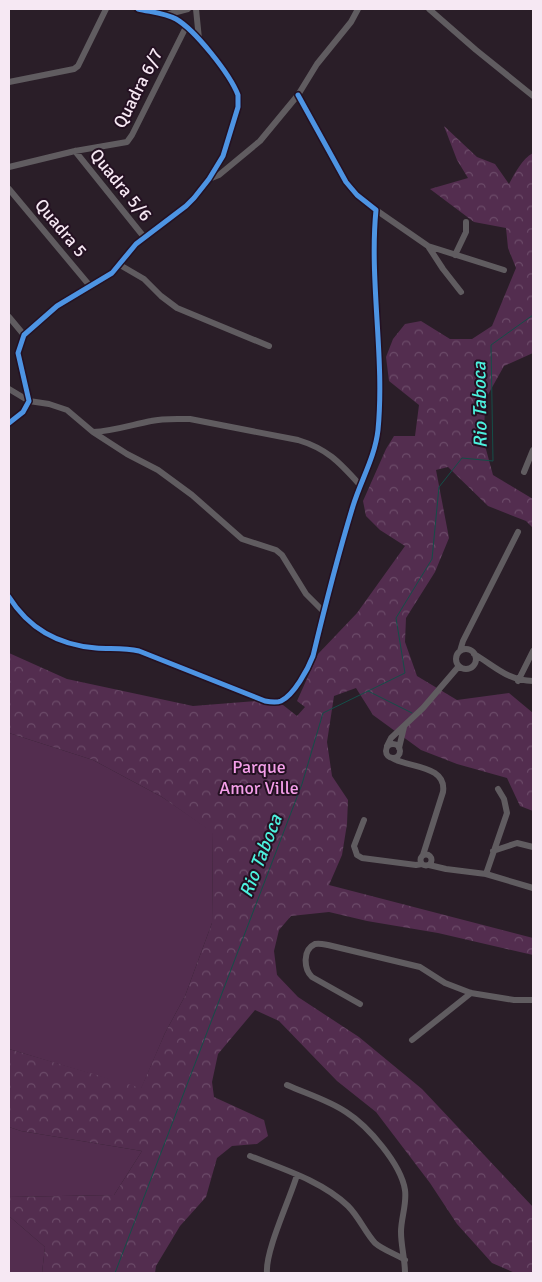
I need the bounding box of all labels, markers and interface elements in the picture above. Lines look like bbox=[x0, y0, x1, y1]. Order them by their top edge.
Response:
street label: Quadra 6/7 bbox=[108, 44, 168, 132]
street label: Quadra 5/6 bbox=[85, 144, 157, 226]
street label: Quadra 5 bbox=[30, 194, 92, 262]
water label: Rio Taboca bbox=[467, 360, 493, 449]
park label: Parque Amor Ville bbox=[219, 756, 299, 799]
water label: Rio Taboca bbox=[234, 810, 288, 901]

